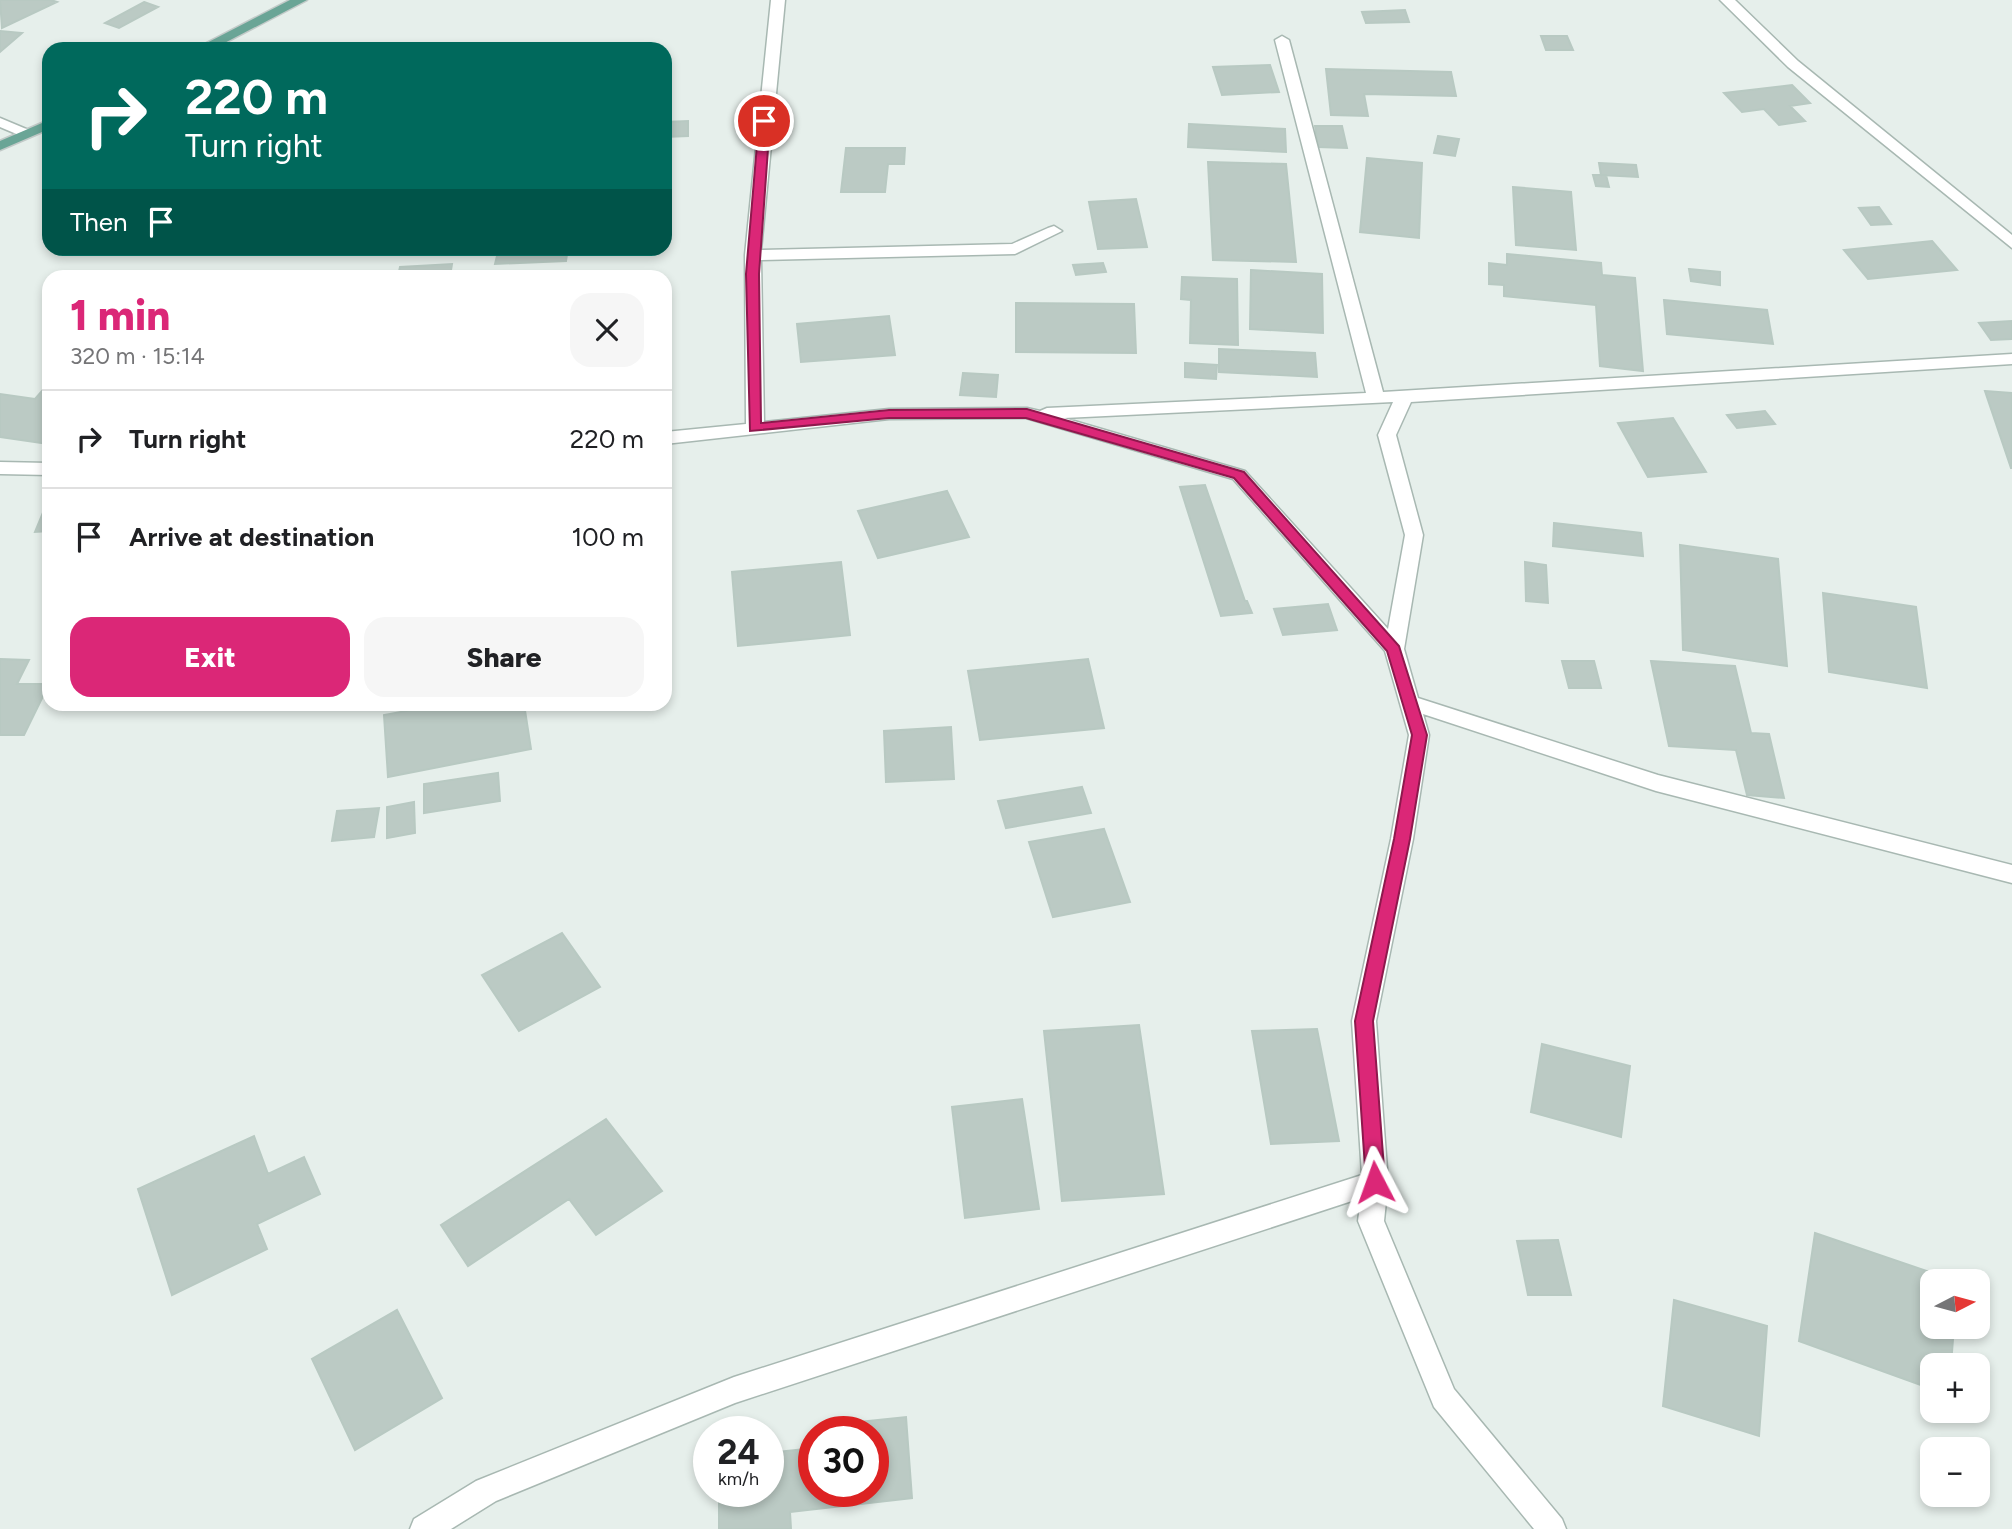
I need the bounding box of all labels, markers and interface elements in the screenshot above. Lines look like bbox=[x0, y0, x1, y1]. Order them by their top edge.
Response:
text: 220 m bbox=[185, 67, 328, 126]
icon: right bbox=[70, 70, 161, 161]
pin bbox=[734, 91, 794, 151]
icon: arrive bbox=[745, 102, 783, 140]
text: Turn right bbox=[185, 127, 323, 165]
icon: arrive bbox=[142, 203, 180, 241]
text: Then bbox=[70, 206, 128, 238]
text: 1 min bbox=[70, 290, 170, 341]
button: close bbox=[570, 293, 644, 367]
text: 320 m · 15:14 bbox=[70, 342, 205, 370]
icon: right bbox=[70, 420, 108, 458]
text: Turn right bbox=[129, 423, 246, 455]
text: 220 m bbox=[570, 423, 644, 455]
icon: arrive bbox=[70, 518, 108, 556]
text: Arrive at destination bbox=[129, 521, 374, 553]
text: 100 m bbox=[571, 521, 644, 553]
button: Exit bbox=[70, 617, 350, 697]
button: Share bbox=[364, 617, 644, 697]
position arrow bbox=[1338, 1145, 1412, 1219]
north arrow bbox=[1920, 1269, 1990, 1339]
map controls bbox=[1920, 1269, 1990, 1507]
button: + bbox=[1920, 1353, 1990, 1423]
speed limit sign: 30 bbox=[798, 1416, 889, 1507]
text: 24 bbox=[717, 1431, 760, 1473]
button: − bbox=[1920, 1437, 1990, 1507]
text: km/h bbox=[718, 1468, 759, 1490]

